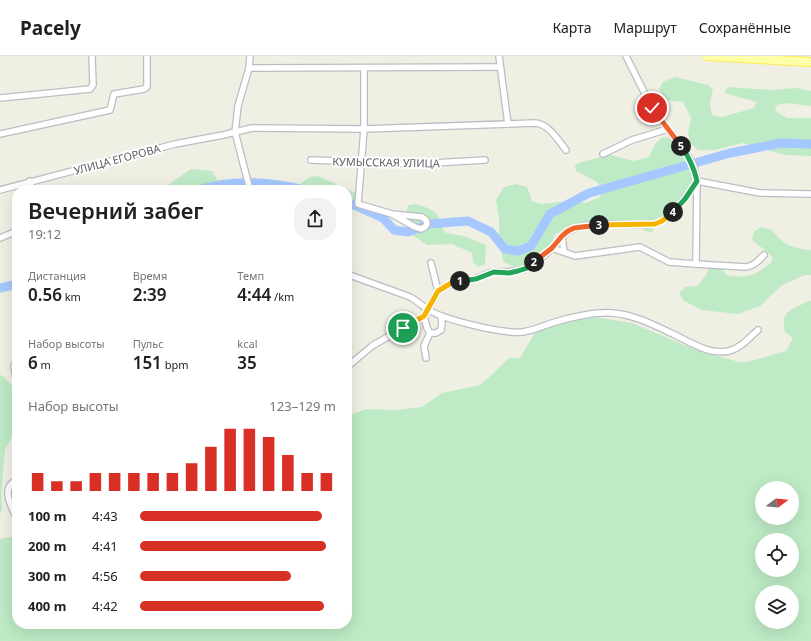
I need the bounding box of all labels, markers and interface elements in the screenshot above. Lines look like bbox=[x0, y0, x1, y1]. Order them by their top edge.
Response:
text: Pacely bbox=[20, 15, 81, 41]
text: Карта bbox=[552, 18, 591, 37]
text: Маршрут bbox=[613, 18, 677, 37]
text: Сохранённые bbox=[699, 18, 791, 37]
pin bbox=[635, 91, 669, 125]
icon: check bbox=[641, 97, 663, 119]
pin: 5 bbox=[671, 136, 691, 156]
text: 5 bbox=[678, 138, 684, 153]
street label: УЛИЦА ЕГОРОВА bbox=[72, 140, 163, 178]
street label: КУМЫССКАЯ УЛИЦА bbox=[332, 154, 441, 170]
text: Вечерний забег bbox=[28, 195, 204, 225]
button: share bbox=[294, 198, 336, 240]
pin: 4 bbox=[663, 202, 683, 222]
text: 4 bbox=[670, 204, 676, 219]
pin: 3 bbox=[589, 215, 609, 235]
text: 3 bbox=[596, 217, 602, 232]
text: 19:12 bbox=[28, 225, 61, 243]
pin: 2 bbox=[524, 252, 544, 272]
text: 2 bbox=[531, 254, 537, 269]
text: Дистанция bbox=[28, 268, 86, 283]
text: Время bbox=[133, 268, 167, 283]
text: Темп bbox=[237, 268, 264, 283]
pin: 1 bbox=[450, 271, 470, 291]
text: 1 bbox=[457, 273, 463, 288]
text: 0.56 bbox=[28, 283, 62, 306]
text: 2:39 bbox=[133, 283, 167, 306]
text: 4:44 bbox=[237, 283, 271, 306]
text: km bbox=[62, 289, 81, 304]
text: /km bbox=[271, 289, 294, 304]
pin bbox=[386, 311, 420, 345]
icon: arrive bbox=[392, 317, 414, 339]
text: Набор высоты bbox=[28, 336, 105, 351]
text: Пульс bbox=[133, 336, 164, 351]
text: kcal bbox=[237, 336, 258, 351]
text: 6 bbox=[28, 351, 38, 374]
text: 151 bbox=[133, 351, 162, 374]
text: 35 bbox=[237, 351, 257, 374]
text: m bbox=[38, 357, 51, 372]
text: bpm bbox=[162, 357, 189, 372]
text: Набор высоты bbox=[28, 397, 119, 415]
text: 123–129 m bbox=[269, 397, 336, 415]
north arrow bbox=[755, 481, 799, 525]
map controls bbox=[755, 481, 799, 629]
text: 100 m bbox=[28, 507, 66, 525]
text: 4:43 bbox=[92, 507, 118, 525]
button: locate bbox=[755, 533, 799, 577]
text: 200 m bbox=[28, 537, 66, 555]
text: 4:41 bbox=[92, 537, 118, 555]
text: 300 m bbox=[28, 567, 66, 585]
text: 4:56 bbox=[92, 567, 118, 585]
button: layers bbox=[755, 585, 799, 629]
text: 400 m bbox=[28, 597, 66, 615]
text: 4:42 bbox=[92, 597, 118, 615]

